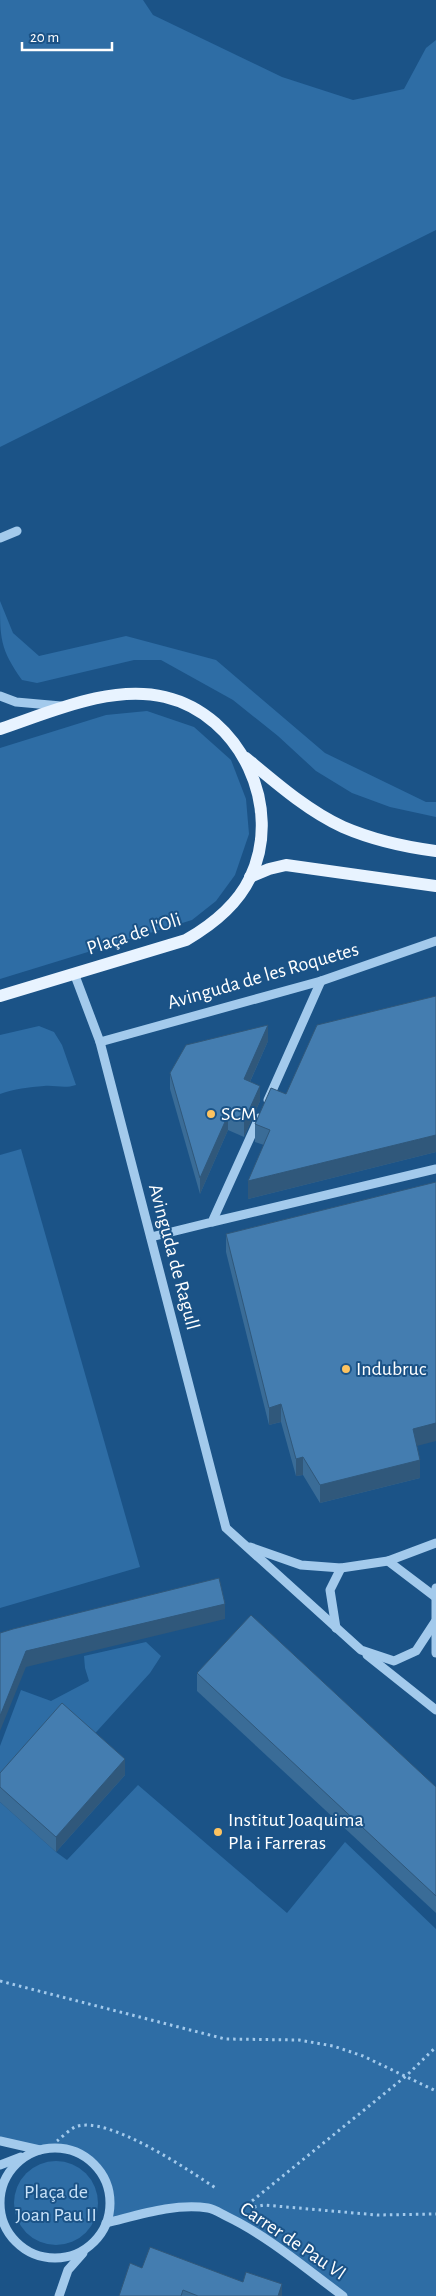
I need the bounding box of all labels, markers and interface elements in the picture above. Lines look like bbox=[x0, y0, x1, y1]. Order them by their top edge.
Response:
scale bar bbox=[22, 20, 112, 52]
text: 20 m bbox=[30, 30, 59, 45]
street label: Plaça de l'Oli bbox=[84, 909, 184, 959]
street label: Avinguda de les Roquetes bbox=[165, 939, 361, 1013]
place label: SCM bbox=[221, 1104, 257, 1124]
marker: SCM bbox=[205, 1108, 217, 1120]
street label: Avinguda de Ragull bbox=[145, 1182, 203, 1332]
place label: Indubruc bbox=[356, 1359, 427, 1379]
marker: Indubruc bbox=[340, 1363, 352, 1375]
place label: Institut Joaquima Pla i Farreras bbox=[228, 1810, 364, 1853]
marker: Institut Joaquima Pla i Farreras bbox=[212, 1826, 224, 1838]
park label: Plaça de Joan Pau II bbox=[15, 2182, 97, 2225]
street label: Carrer de Pau VI bbox=[236, 2198, 350, 2284]

